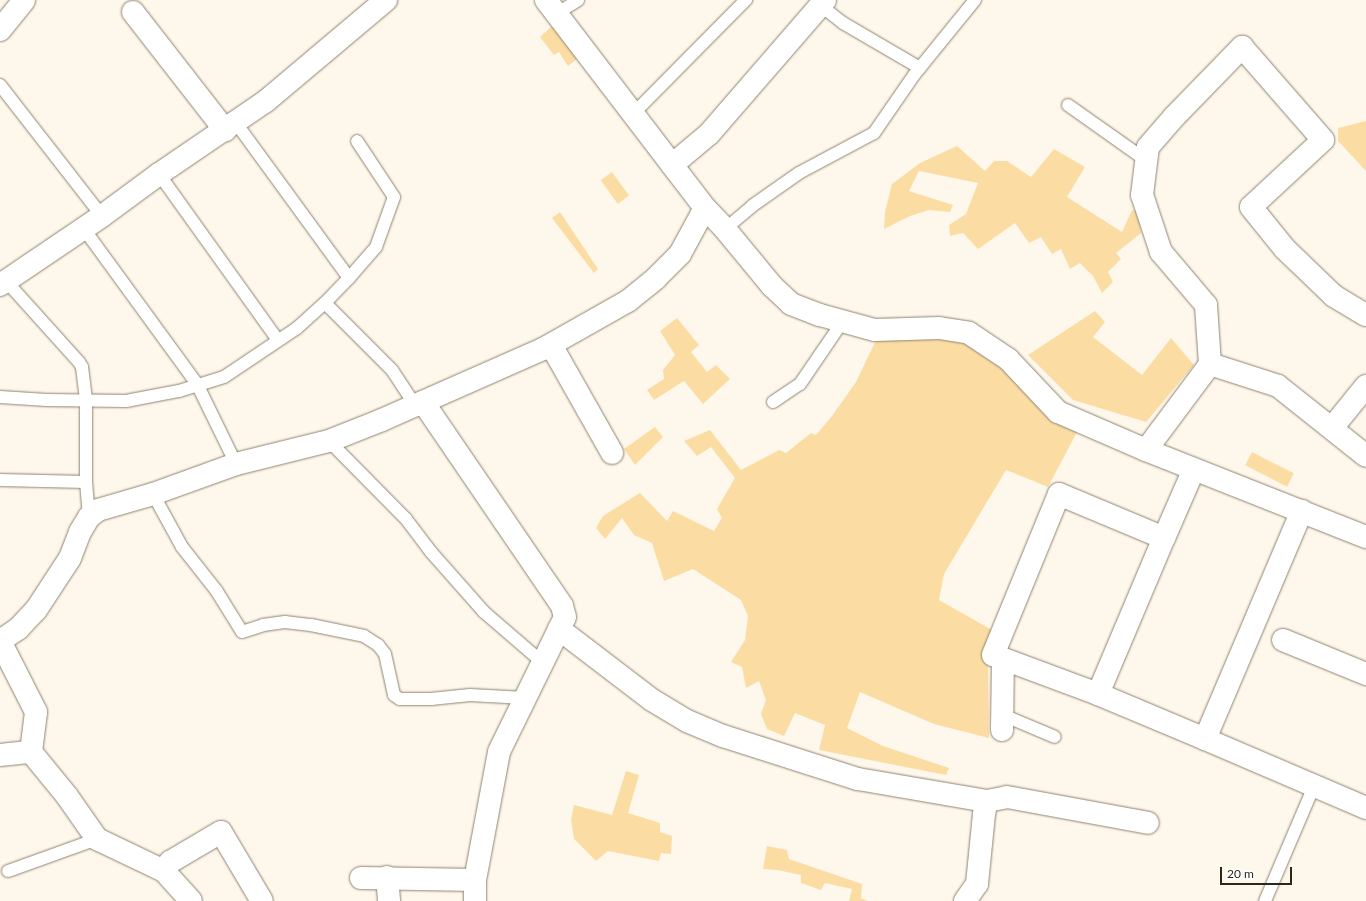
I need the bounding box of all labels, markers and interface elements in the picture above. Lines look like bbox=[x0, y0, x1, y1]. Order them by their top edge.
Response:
scale bar bbox=[1222, 859, 1294, 885]
text: 20 m bbox=[1227, 866, 1254, 881]

